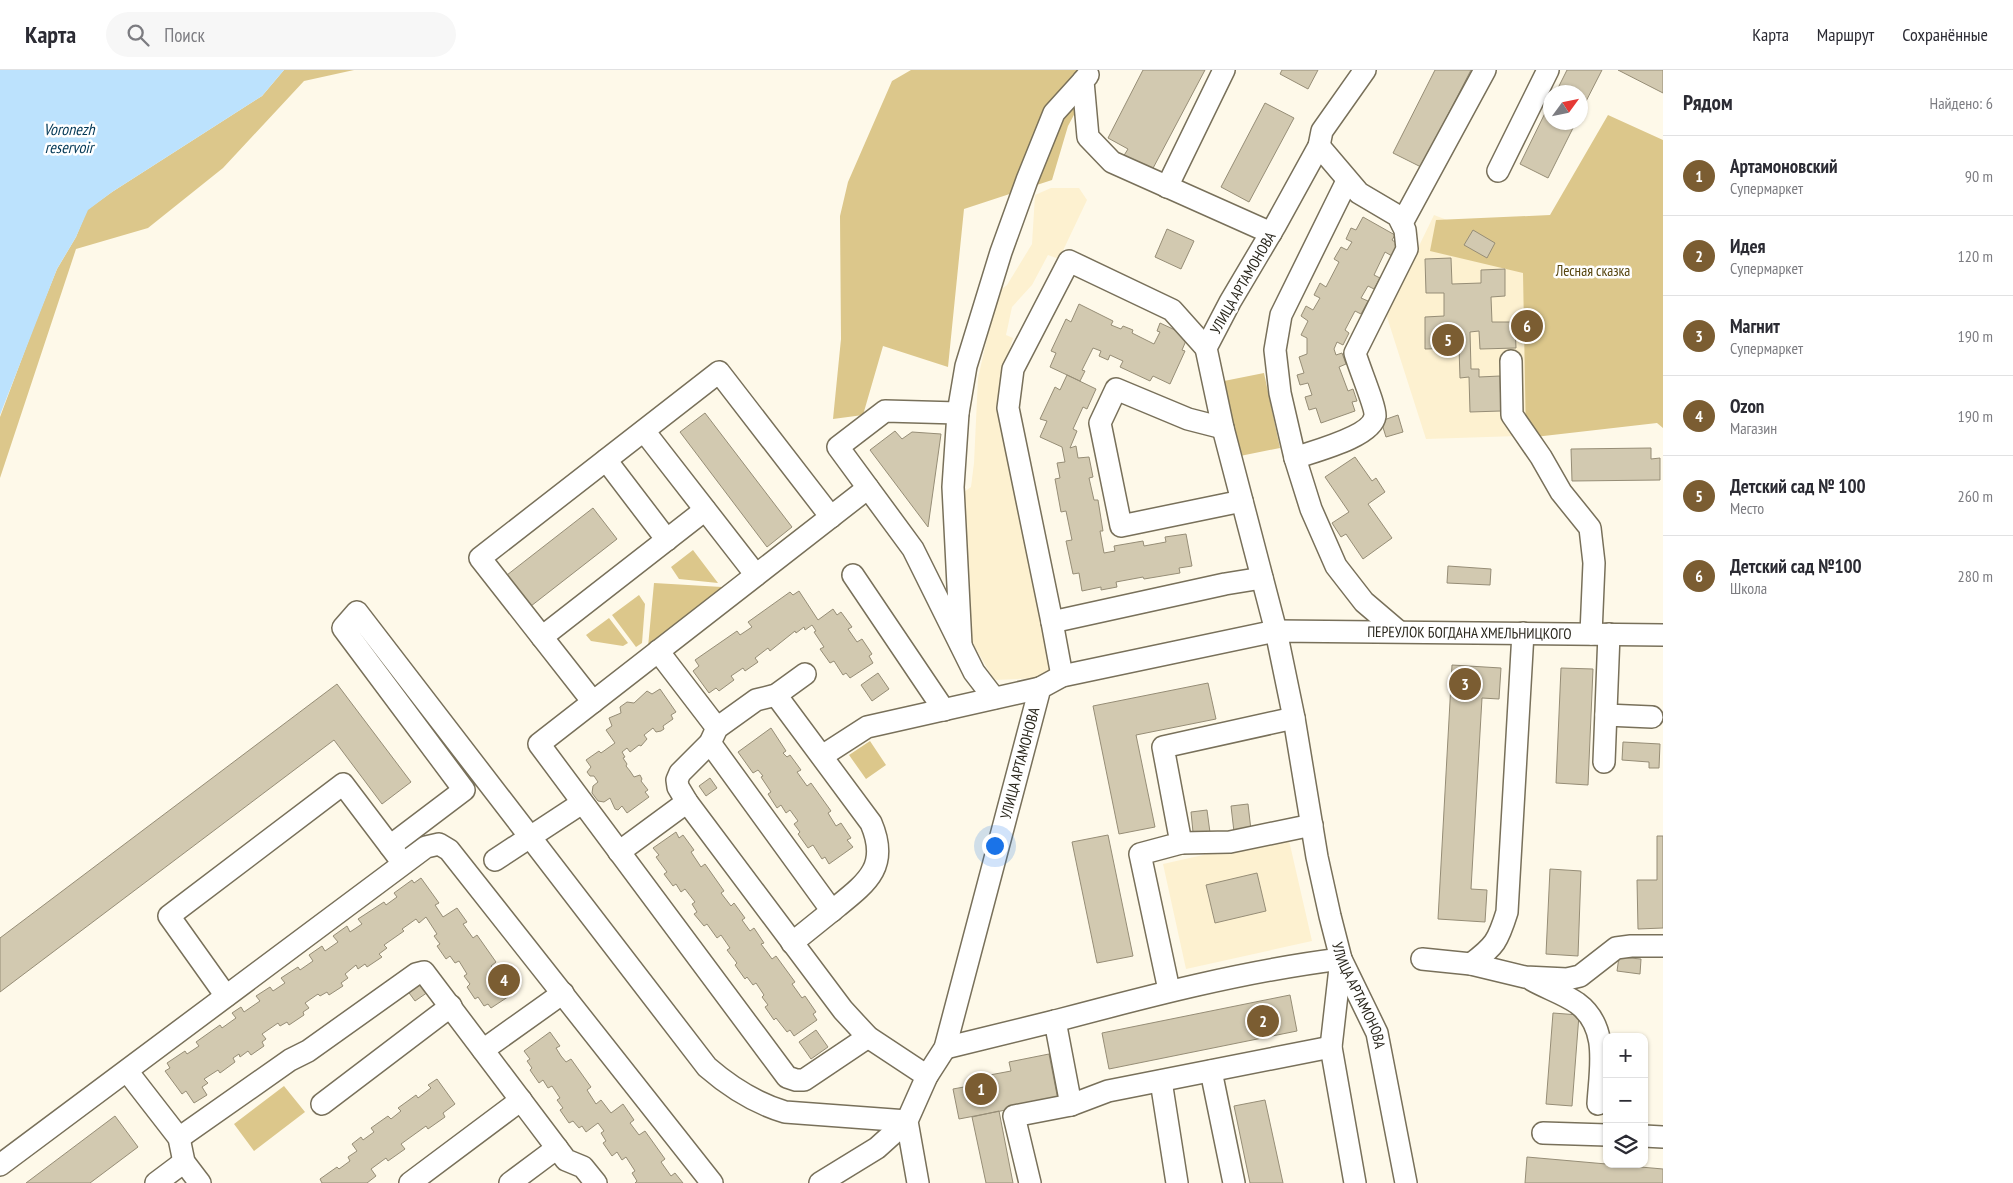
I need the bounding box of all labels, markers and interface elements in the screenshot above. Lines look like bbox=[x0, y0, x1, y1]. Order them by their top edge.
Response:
search box bbox=[106, 12, 456, 57]
text: Карта bbox=[25, 19, 76, 50]
icon: search bbox=[124, 21, 152, 49]
text: Поиск bbox=[164, 23, 205, 47]
text: Карта bbox=[1752, 23, 1789, 46]
text: Маршрут bbox=[1817, 23, 1874, 46]
text: Сохранённые bbox=[1902, 23, 1988, 46]
north arrow bbox=[1543, 85, 1588, 130]
text: Рядом bbox=[1683, 89, 1733, 116]
text: Найдено: 6 bbox=[1930, 93, 1993, 113]
water label: Voronezh reservoir bbox=[43, 119, 96, 157]
text: Артамоновский bbox=[1730, 154, 1838, 178]
text: 1 bbox=[1695, 166, 1703, 186]
text: 90 m bbox=[1965, 166, 1993, 186]
text: Супермаркет bbox=[1730, 178, 1803, 198]
street label: УЛИЦА АРТАМОНОВА bbox=[1206, 228, 1280, 337]
text: Идея bbox=[1730, 234, 1766, 258]
text: 2 bbox=[1695, 246, 1703, 266]
text: 120 m bbox=[1958, 246, 1993, 266]
text: Супермаркет bbox=[1730, 258, 1803, 278]
park label: Лесная сказка bbox=[1555, 261, 1630, 280]
pin: 6 bbox=[1511, 307, 1543, 345]
text: Магнит bbox=[1730, 314, 1780, 338]
pin: 5 bbox=[1432, 321, 1464, 359]
text: 3 bbox=[1695, 326, 1703, 346]
text: 190 m bbox=[1958, 326, 1993, 346]
text: Супермаркет bbox=[1730, 338, 1803, 358]
text: Ozon bbox=[1730, 394, 1764, 418]
text: 4 bbox=[1695, 406, 1703, 426]
text: 190 m bbox=[1958, 406, 1993, 426]
text: Магазин bbox=[1730, 418, 1777, 438]
text: Детский сад № 100 bbox=[1730, 474, 1866, 498]
text: 5 bbox=[1695, 486, 1703, 506]
text: 260 m bbox=[1958, 486, 1993, 506]
text: Место bbox=[1730, 498, 1764, 518]
text: Детский сад №100 bbox=[1730, 554, 1862, 578]
text: 6 bbox=[1695, 566, 1703, 586]
text: 280 m bbox=[1958, 566, 1993, 586]
text: Школа bbox=[1730, 578, 1767, 598]
street label: ПЕРЕУЛОК БОГДАНА ХМЕЛЬНИЦКОГО bbox=[1367, 622, 1572, 643]
pin: 3 bbox=[1449, 665, 1481, 703]
street label: УЛИЦА АРТАМОНОВА bbox=[996, 704, 1044, 821]
your location bbox=[982, 833, 1008, 859]
street label: УЛИЦА АРТАМОНОВА bbox=[1328, 940, 1390, 1051]
pin: 4 bbox=[488, 961, 520, 999]
pin: 2 bbox=[1247, 1002, 1279, 1040]
map controls bbox=[1603, 1033, 1648, 1168]
button: + bbox=[1603, 1033, 1648, 1078]
pin: 1 bbox=[965, 1070, 997, 1108]
button: − bbox=[1603, 1078, 1648, 1123]
button: layers bbox=[1603, 1123, 1648, 1168]

